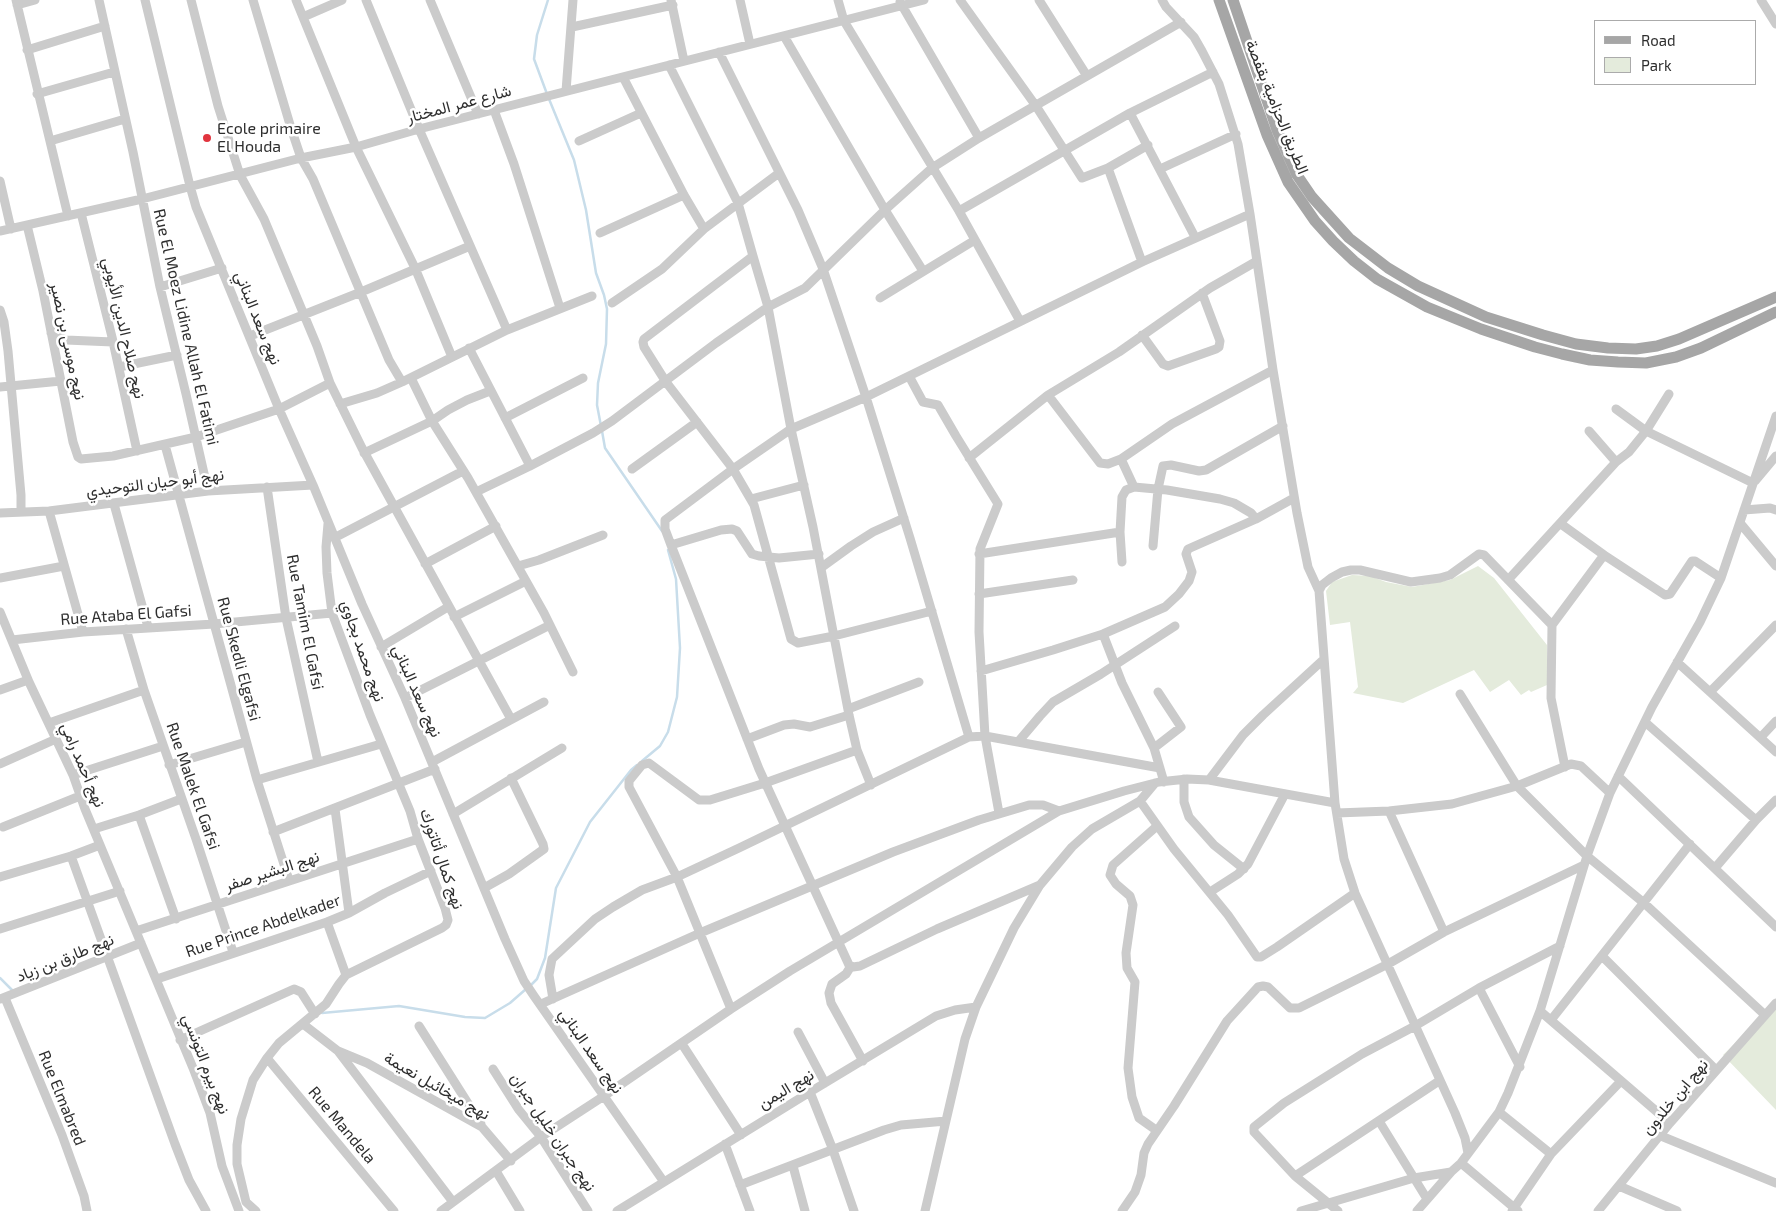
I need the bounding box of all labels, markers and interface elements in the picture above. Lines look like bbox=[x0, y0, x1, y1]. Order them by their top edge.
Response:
legend bbox=[1594, 20, 1756, 85]
text: Road bbox=[1641, 31, 1676, 49]
street label: الطريق الحزامية بقفصة bbox=[1241, 37, 1313, 177]
text: Park bbox=[1641, 56, 1672, 74]
street label: شارع عمر المختار bbox=[405, 81, 513, 127]
place label: Ecole primaire El Houda bbox=[217, 119, 321, 157]
marker: Ecole primaire El Houda bbox=[201, 132, 213, 144]
street label: Rue El Moez Lidine Allah El Fatimi bbox=[149, 207, 223, 447]
street label: نهج صلاح الدين الأيوبي bbox=[98, 256, 150, 400]
street label: نهج سعد البناني bbox=[230, 268, 286, 368]
street label: نهج موسى بن نصير bbox=[46, 280, 90, 402]
street label: نهج أبو حيان التوحيدي bbox=[85, 465, 225, 501]
street label: Rue Tamim El Gafsi bbox=[282, 553, 328, 691]
street label: Rue Skedli Elgafsi bbox=[213, 595, 265, 723]
street label: نهج محمد بجاوي bbox=[337, 598, 389, 704]
street label: Rue Ataba El Gafsi bbox=[60, 601, 192, 629]
street label: نهج سعد البناني bbox=[388, 642, 446, 740]
street label: نهج أحمد رامي bbox=[57, 720, 109, 810]
street label: Rue Malek El Gafsi bbox=[162, 720, 224, 852]
street label: نهج كمال أتاتورك bbox=[416, 806, 468, 912]
street label: نهج البشير صفر bbox=[222, 847, 322, 895]
street label: Rue Prince Abdelkader bbox=[183, 890, 343, 962]
street label: نهج طارق بن زياد bbox=[13, 930, 117, 986]
street label: نهج سعد البناني bbox=[555, 1005, 627, 1097]
street label: نهج بيرم التونسي bbox=[178, 1011, 234, 1117]
street label: Rue Elmabred bbox=[34, 1048, 90, 1148]
street label: نهج ميخائيل نعيمة bbox=[381, 1048, 493, 1124]
street label: نهج ابن خلدون bbox=[1638, 1055, 1712, 1139]
street label: نهج اليمن bbox=[755, 1065, 817, 1113]
street label: نهج جبران خليل جبران bbox=[506, 1069, 600, 1195]
street label: Rue Mandela bbox=[304, 1083, 380, 1167]

